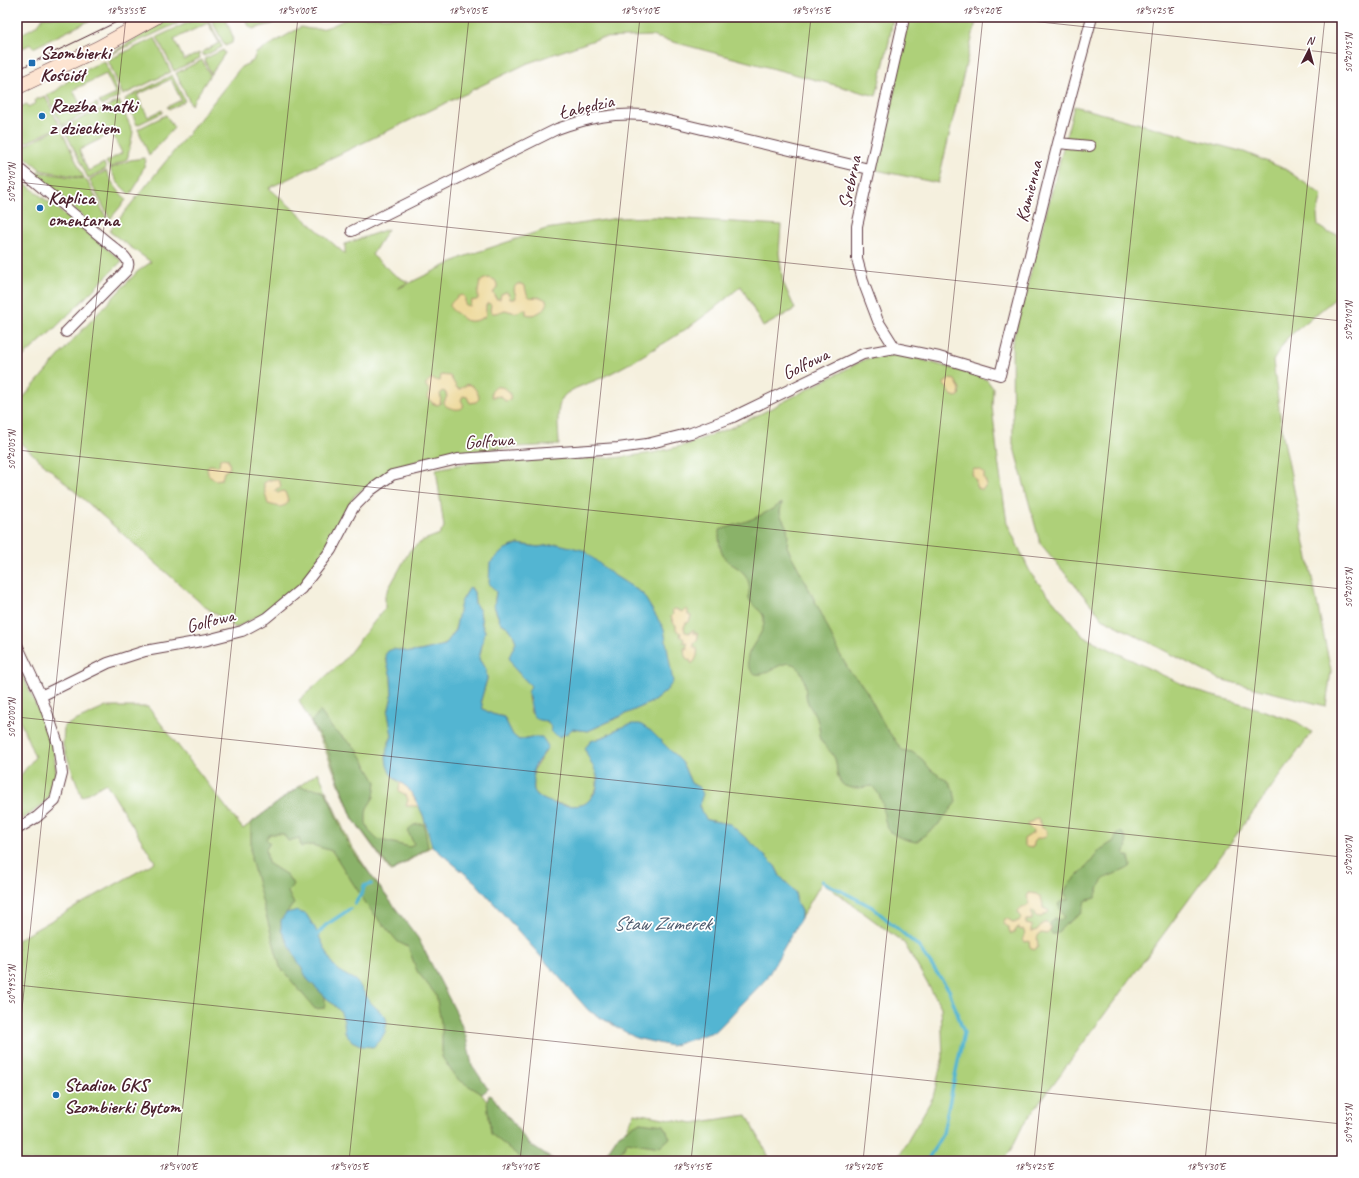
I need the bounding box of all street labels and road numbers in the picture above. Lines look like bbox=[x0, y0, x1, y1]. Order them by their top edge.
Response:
street label: Łabędzia bbox=[557, 89, 617, 125]
street label: Srebrna bbox=[833, 152, 868, 211]
street label: Kamienna bbox=[1010, 156, 1049, 225]
street label: Golfowa bbox=[778, 341, 835, 385]
street label: Golfowa bbox=[464, 427, 517, 455]
street label: Golfowa bbox=[184, 603, 239, 639]

